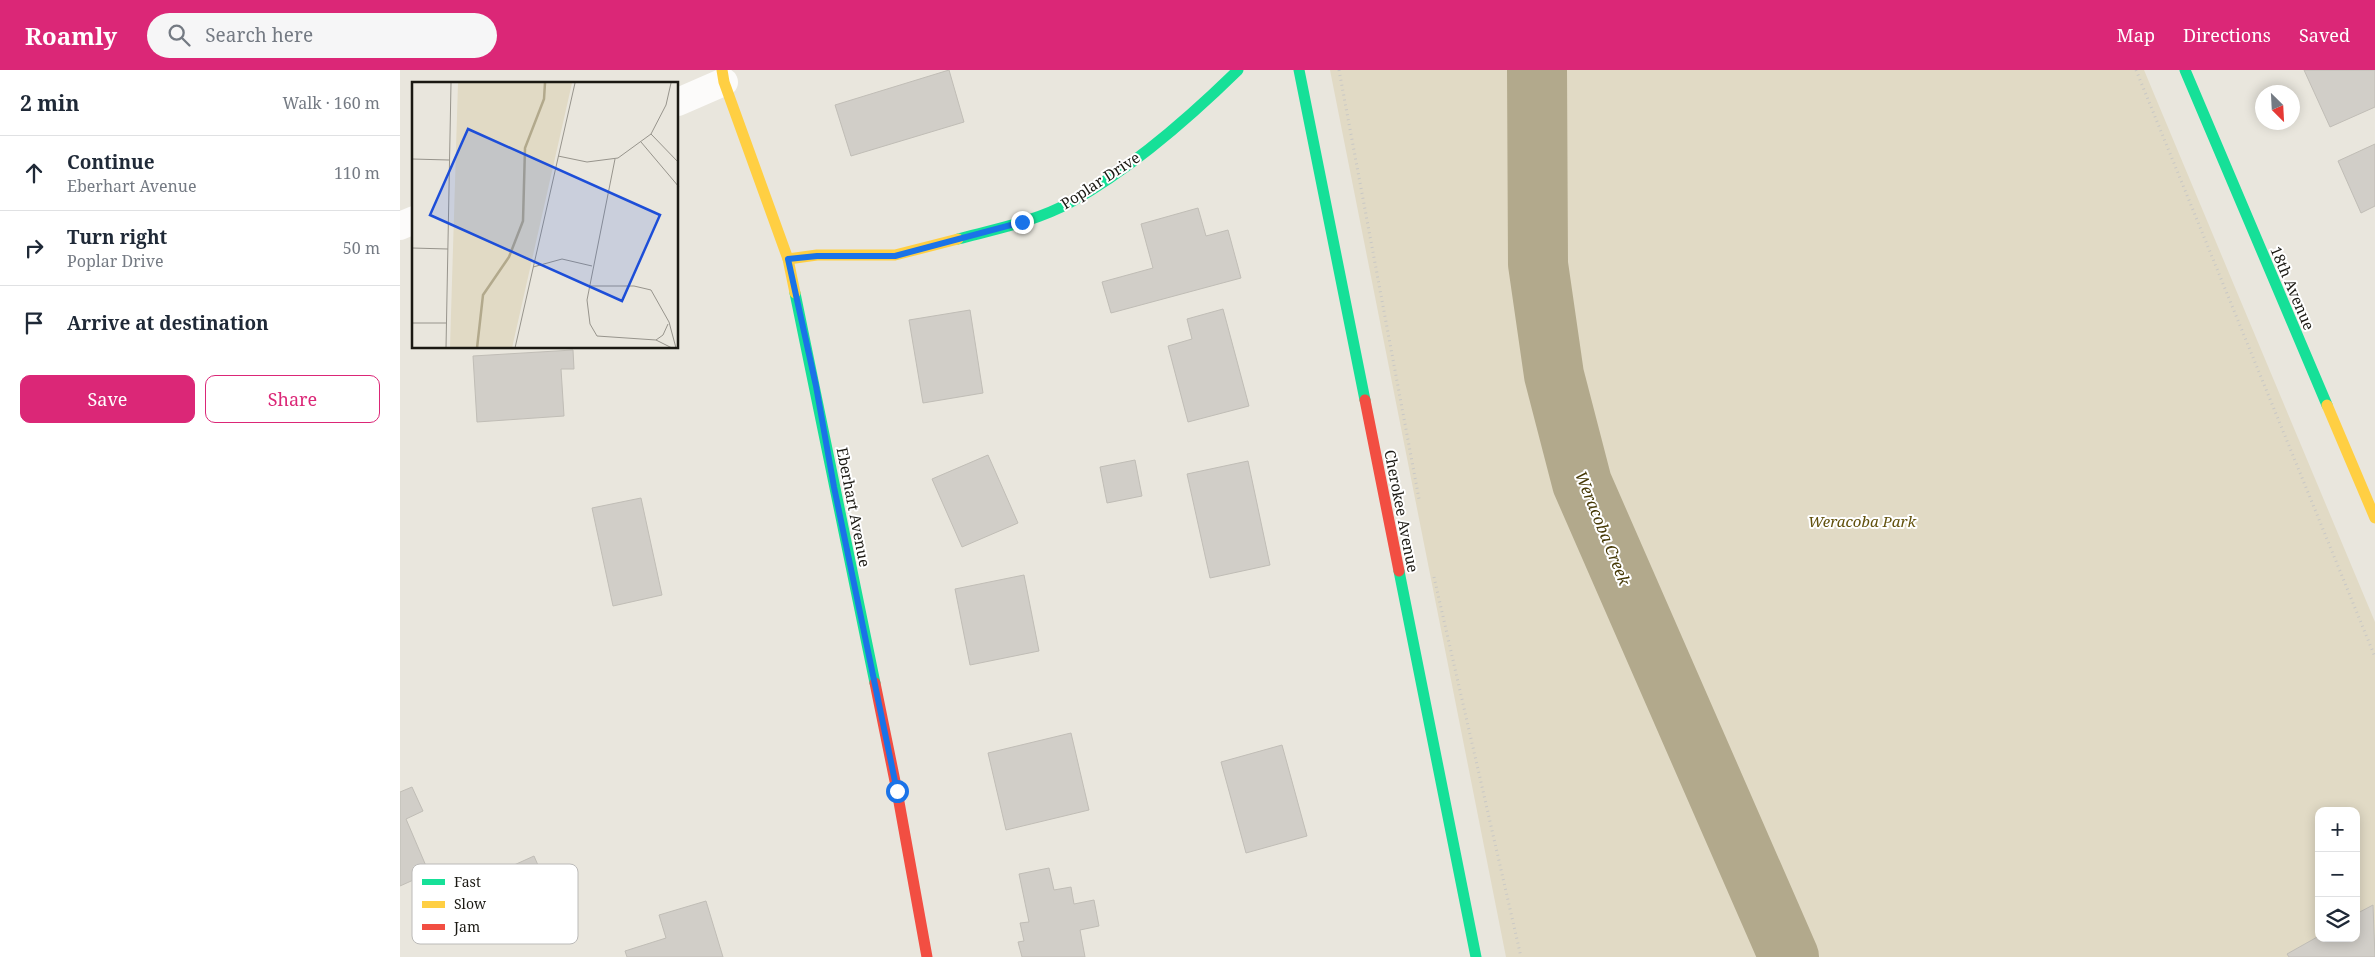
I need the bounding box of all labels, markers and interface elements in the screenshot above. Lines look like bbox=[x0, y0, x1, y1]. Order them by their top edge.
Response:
search box bbox=[147, 13, 497, 58]
text: Roamly bbox=[25, 19, 117, 52]
icon: search bbox=[165, 21, 193, 49]
text: Search here bbox=[205, 22, 313, 48]
text: Map bbox=[2117, 23, 2155, 47]
text: Directions bbox=[2183, 23, 2271, 47]
text: Saved bbox=[2299, 23, 2350, 47]
inset map bbox=[412, 82, 679, 349]
north arrow bbox=[2255, 85, 2300, 130]
text: 2 min bbox=[20, 89, 79, 117]
text: Walk · 160 m bbox=[283, 92, 380, 114]
street label: Poplar Drive bbox=[1057, 147, 1143, 213]
text: Continue bbox=[67, 149, 155, 175]
icon: ahead bbox=[20, 159, 48, 187]
text: 110 m bbox=[334, 162, 380, 184]
text: Eberhart Avenue bbox=[67, 175, 197, 197]
route end bbox=[1011, 211, 1034, 234]
text: Turn right bbox=[67, 224, 167, 250]
icon: right bbox=[20, 234, 48, 262]
text: 50 m bbox=[343, 237, 380, 259]
street label: 18th Avenue bbox=[2266, 243, 2320, 333]
text: Poplar Drive bbox=[67, 250, 164, 272]
icon: arrive bbox=[20, 309, 48, 337]
text: Arrive at destination bbox=[67, 310, 269, 336]
button: Save bbox=[20, 375, 195, 423]
button: Share bbox=[205, 375, 380, 423]
street label: Eberhart Avenue bbox=[833, 445, 875, 569]
street label: Cherokee Avenue bbox=[1380, 448, 1424, 574]
water label: Weracoba Creek bbox=[1570, 468, 1636, 589]
park label: Weracoba Park bbox=[1808, 511, 1916, 531]
route start bbox=[886, 780, 909, 803]
map controls bbox=[2315, 807, 2360, 942]
button: + bbox=[2315, 807, 2360, 852]
button: − bbox=[2315, 852, 2360, 897]
legend bbox=[412, 864, 578, 944]
text: Fast bbox=[454, 872, 481, 891]
text: Slow bbox=[454, 894, 487, 913]
button: layers bbox=[2315, 897, 2360, 942]
text: Jam bbox=[453, 917, 480, 936]

